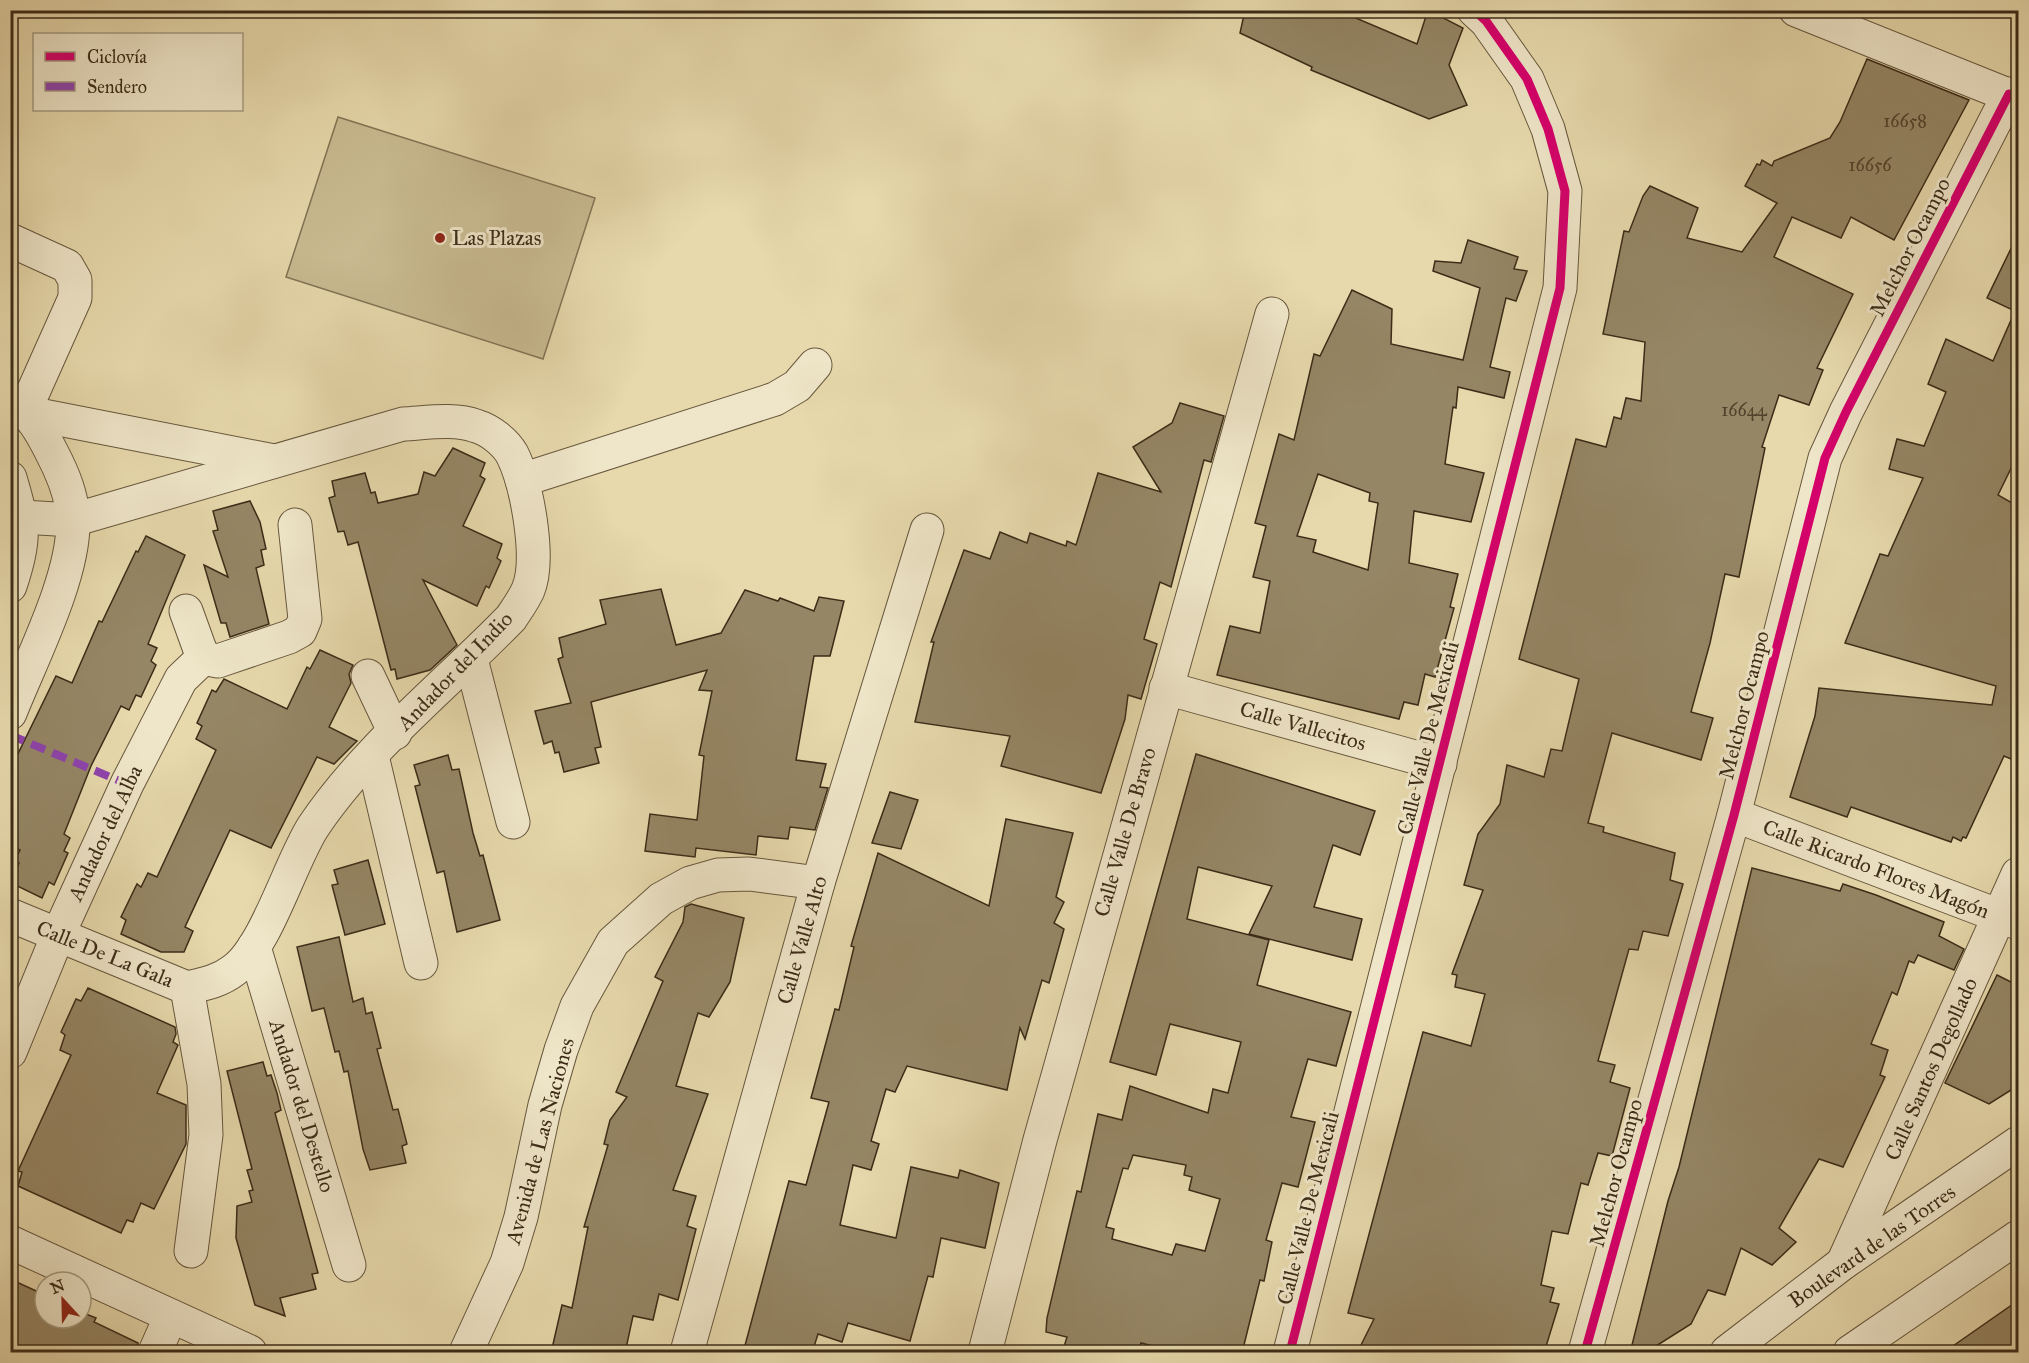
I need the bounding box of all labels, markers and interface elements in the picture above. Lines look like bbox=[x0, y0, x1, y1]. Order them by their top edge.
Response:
legend bbox=[33, 33, 243, 111]
text: Ciclovía bbox=[87, 46, 147, 68]
text: Sendero bbox=[87, 76, 147, 98]
house number: 16658 bbox=[1883, 110, 1927, 132]
house number: 16656 bbox=[1848, 154, 1892, 176]
street label: Melchor Ocampo bbox=[1864, 173, 1956, 321]
place label: Las Plazas bbox=[452, 225, 541, 251]
marker: Las Plazas bbox=[433, 231, 447, 245]
house number: 16644 bbox=[1721, 399, 1768, 421]
street label: Andador del Indio bbox=[391, 606, 518, 737]
street label: Melchor Ocampo bbox=[1713, 628, 1775, 782]
street label: Calle Valle De Mexicali bbox=[1391, 638, 1465, 837]
street label: Calle Vallecitos bbox=[1237, 696, 1369, 756]
street label: Calle Valle De Bravo bbox=[1088, 744, 1162, 920]
street label: Andador del Alba bbox=[62, 761, 148, 906]
street label: Calle Ricardo Flores Magón bbox=[1759, 814, 1993, 924]
street label: Calle Valle Alto bbox=[771, 873, 833, 1007]
street label: Calle De La Gala bbox=[33, 915, 177, 993]
street label: Calle Santos Degollado bbox=[1879, 973, 1983, 1165]
street label: Andador del Destello bbox=[263, 1016, 341, 1196]
street label: Avenida de Las Naciones bbox=[500, 1035, 580, 1248]
street label: Melchor Ocampo bbox=[1584, 1096, 1648, 1250]
street label: Calle Valle De Mexicali bbox=[1271, 1108, 1345, 1307]
street label: Boulevard de las Torres bbox=[1784, 1179, 1960, 1313]
north arrow bbox=[33, 1270, 93, 1330]
text: N bbox=[48, 1275, 68, 1298]

